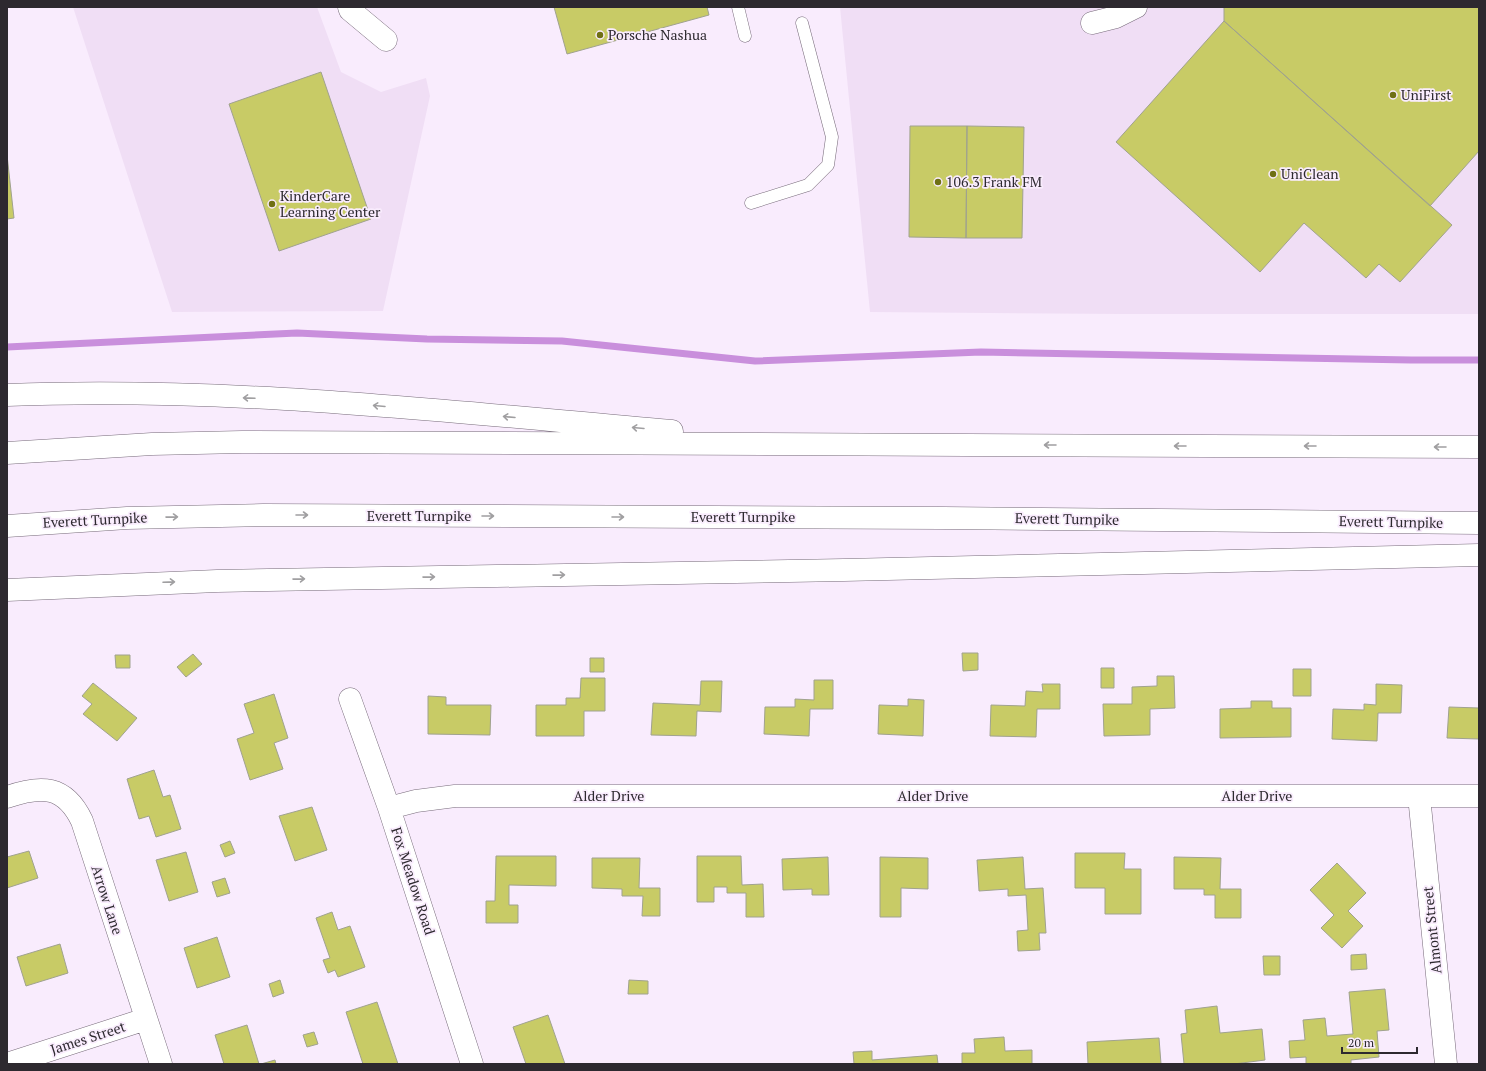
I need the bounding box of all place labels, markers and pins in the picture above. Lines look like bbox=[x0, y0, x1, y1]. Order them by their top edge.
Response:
place label: Porsche Nashua bbox=[608, 25, 707, 44]
marker: Porsche Nashua bbox=[595, 30, 605, 40]
place label: UniFirst bbox=[1401, 85, 1452, 104]
marker: UniFirst bbox=[1388, 90, 1398, 100]
place label: UniClean bbox=[1281, 164, 1339, 183]
marker: UniClean bbox=[1268, 169, 1278, 179]
place label: 106.3 Frank FM bbox=[946, 172, 1042, 191]
marker: 106.3 Frank FM bbox=[933, 177, 943, 187]
place label: KinderCare Learning Center bbox=[280, 186, 381, 221]
marker: KinderCare Learning Center bbox=[267, 199, 277, 209]

